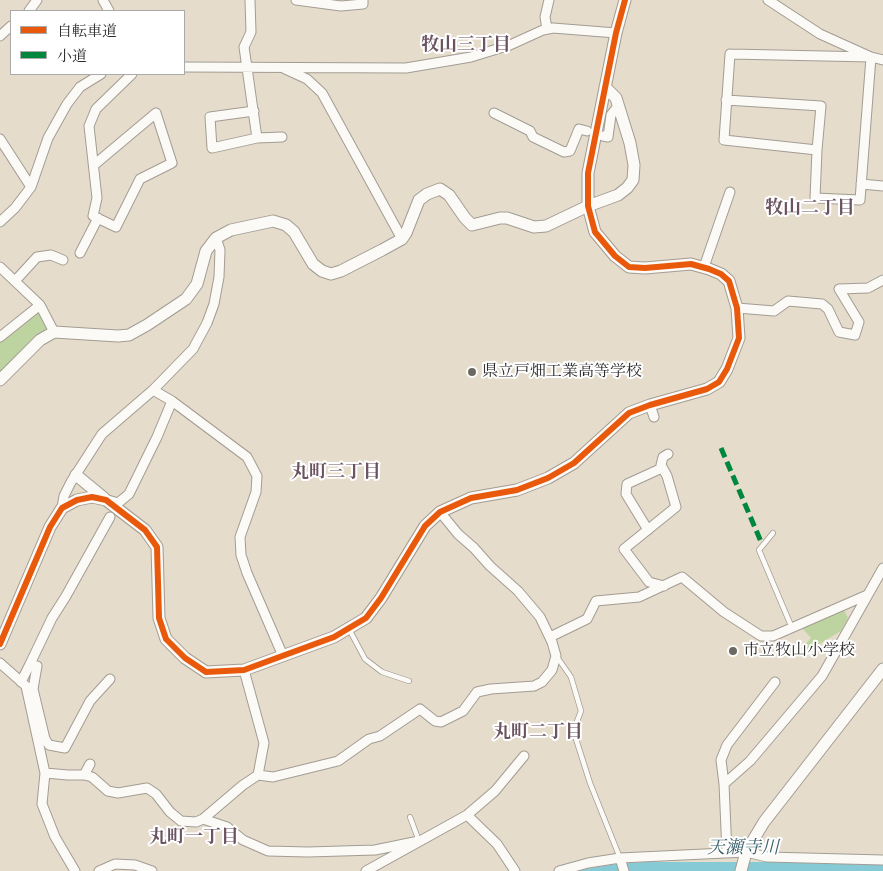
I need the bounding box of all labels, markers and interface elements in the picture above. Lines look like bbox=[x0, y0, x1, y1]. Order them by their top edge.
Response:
legend bbox=[10, 10, 185, 75]
text: 自転車道 bbox=[57, 21, 117, 41]
district label: 牧山三丁目 bbox=[421, 35, 511, 57]
text: 小道 bbox=[57, 46, 87, 66]
district label: 牧山二丁目 bbox=[765, 198, 855, 220]
place label: 県立戸畑工業高等学校 bbox=[482, 362, 642, 382]
marker: 県立戸畑工業高等学校 bbox=[466, 366, 478, 378]
district label: 丸町三丁目 bbox=[291, 462, 381, 484]
place label: 市立牧山小学校 bbox=[743, 641, 855, 661]
marker: 市立牧山小学校 bbox=[727, 645, 739, 657]
district label: 丸町二丁目 bbox=[493, 722, 583, 744]
district label: 丸町一丁目 bbox=[149, 827, 239, 849]
water label: 天瀬寺川 bbox=[707, 838, 779, 860]

